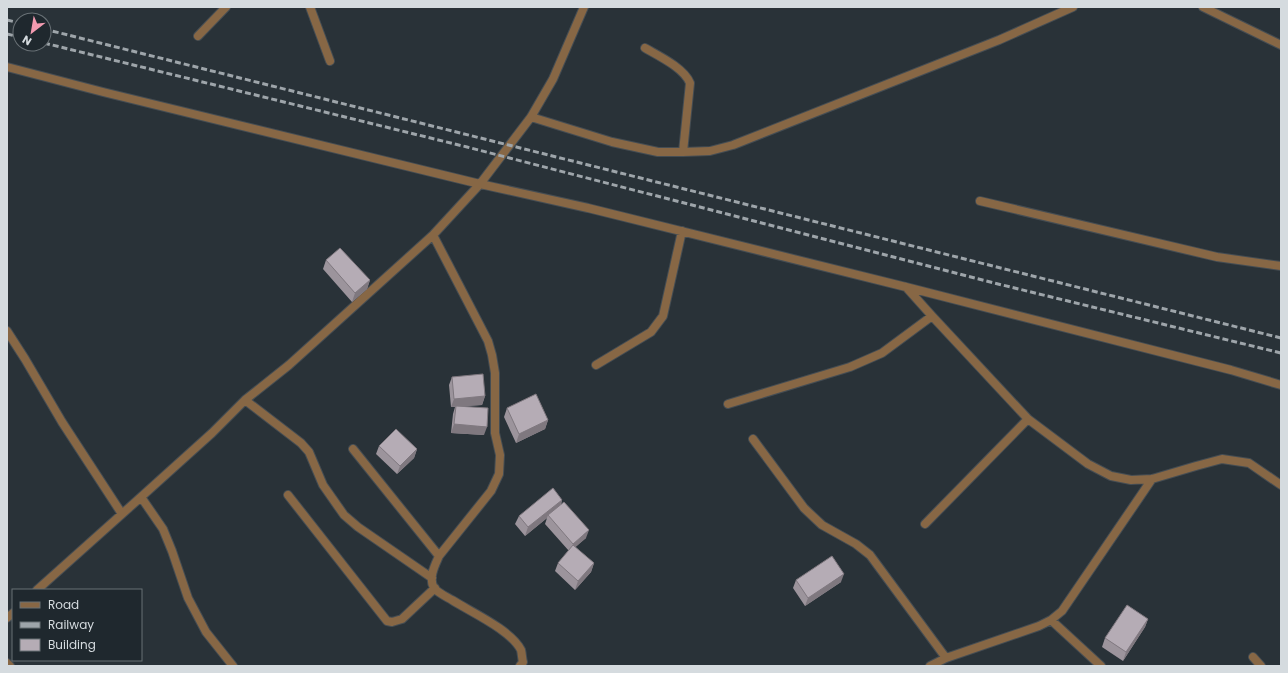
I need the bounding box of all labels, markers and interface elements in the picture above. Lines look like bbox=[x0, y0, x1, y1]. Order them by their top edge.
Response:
north arrow bbox=[12, 12, 52, 52]
text: N bbox=[19, 32, 35, 50]
legend bbox=[12, 589, 142, 661]
text: Road bbox=[48, 596, 79, 613]
text: Railway bbox=[48, 616, 94, 633]
text: Building bbox=[48, 636, 96, 653]

